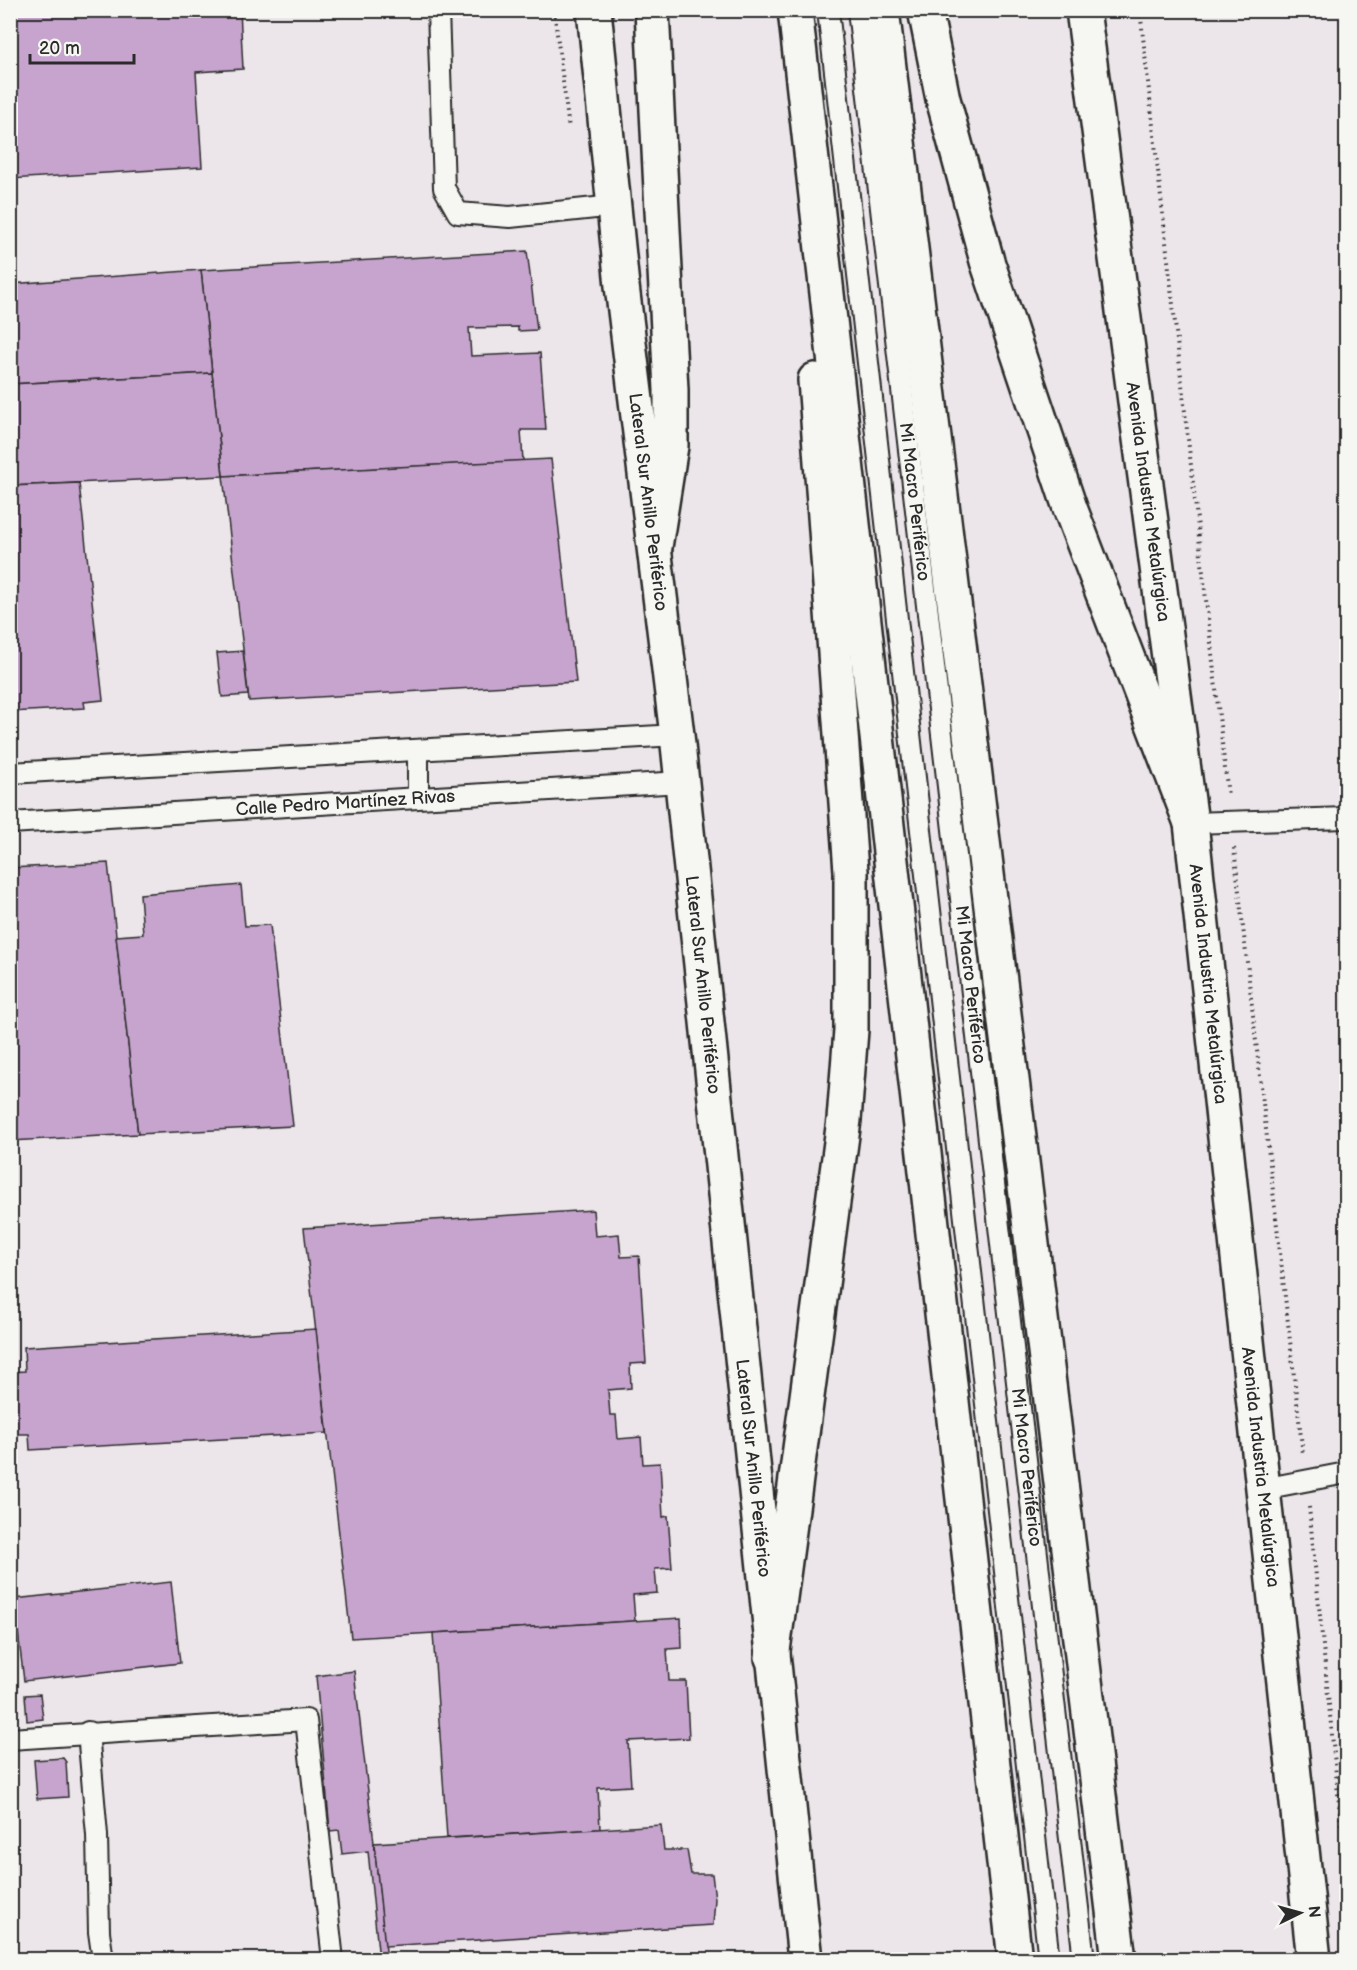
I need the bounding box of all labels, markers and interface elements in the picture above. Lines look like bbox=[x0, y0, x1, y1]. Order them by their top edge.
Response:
scale bar bbox=[30, 27, 134, 65]
text: 20 m bbox=[39, 38, 80, 59]
street label: Avenida Industria Metalúrgica bbox=[1121, 381, 1174, 623]
street label: Lateral Sur Anillo Periférico bbox=[624, 392, 672, 612]
street label: Mi Macro Periférico bbox=[895, 421, 934, 582]
street label: Calle Pedro Martínez Rivas bbox=[235, 786, 456, 820]
street label: Avenida Industria Metalúrgica bbox=[1184, 863, 1231, 1105]
street label: Lateral Sur Anillo Periférico bbox=[681, 875, 724, 1095]
street label: Mi Macro Periférico bbox=[951, 904, 990, 1065]
street label: Avenida Industria Metalúrgica bbox=[1237, 1346, 1284, 1588]
street label: Lateral Sur Anillo Periférico bbox=[731, 1358, 775, 1579]
street label: Mi Macro Periférico bbox=[1007, 1387, 1046, 1548]
north arrow bbox=[1270, 1883, 1330, 1943]
text: N bbox=[1303, 1905, 1323, 1919]

